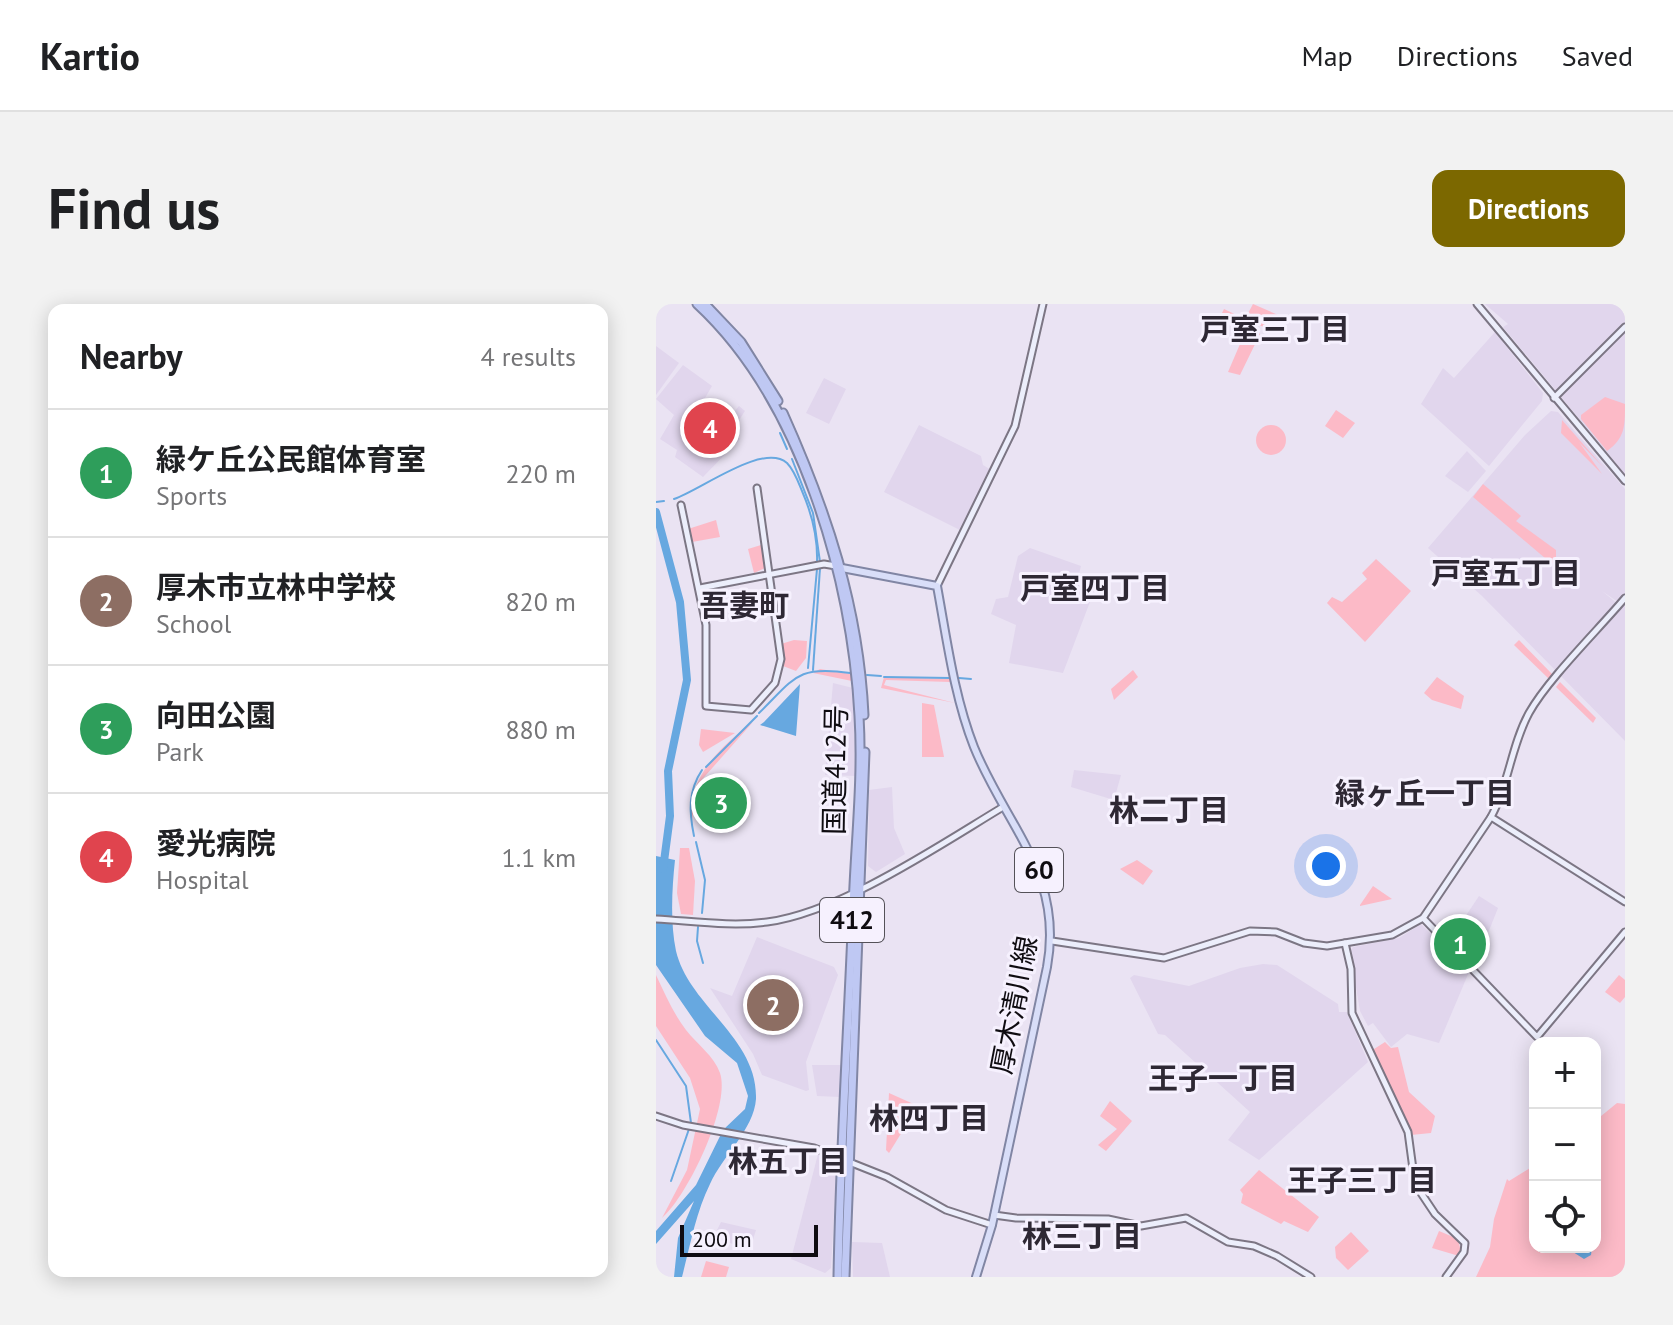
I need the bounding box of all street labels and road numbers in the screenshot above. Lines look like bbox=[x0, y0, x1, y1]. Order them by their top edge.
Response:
street label: 国道412号 bbox=[815, 705, 854, 835]
road number: 60 bbox=[1015, 848, 1063, 892]
road number: 412 bbox=[820, 898, 884, 942]
street label: 厚木清川線 bbox=[982, 933, 1045, 1077]

